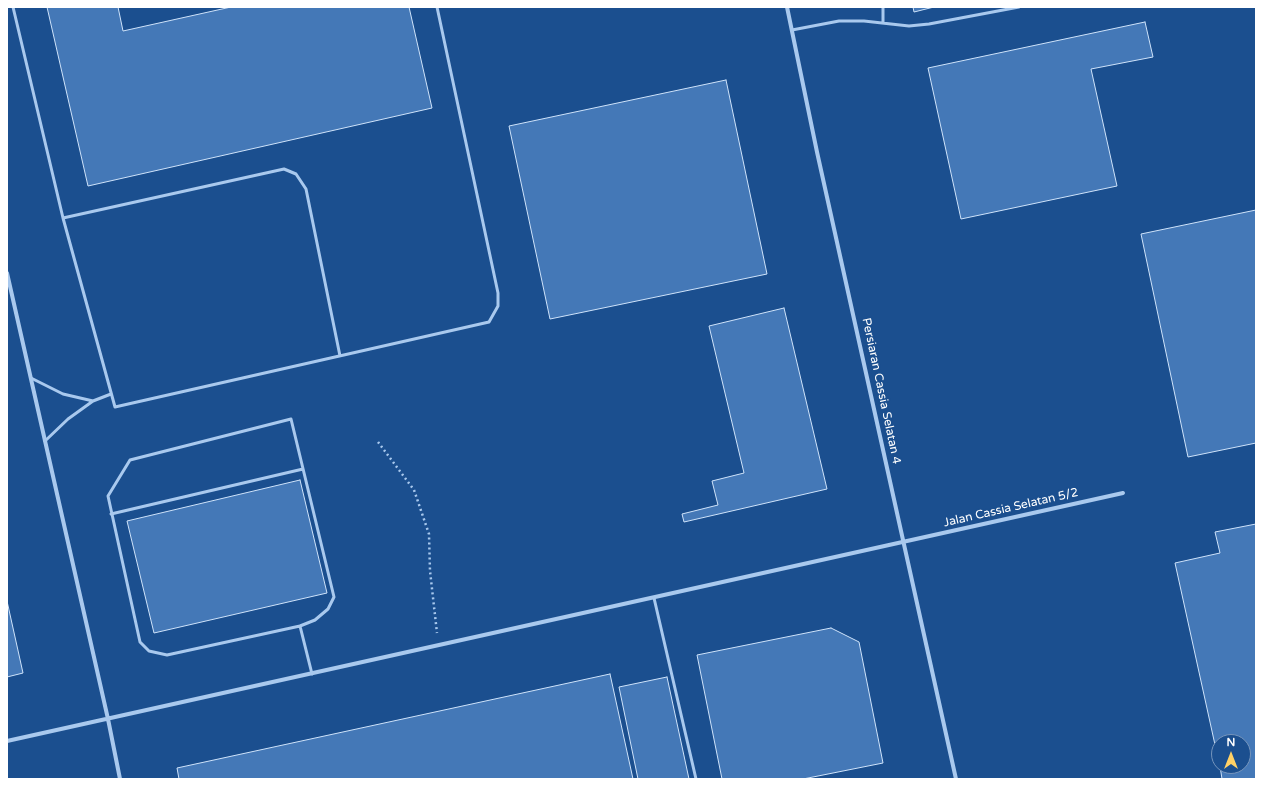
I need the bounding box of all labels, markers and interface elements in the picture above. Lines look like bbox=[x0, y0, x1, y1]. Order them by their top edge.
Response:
street label: Persiaran Cassia Selatan 4 bbox=[858, 317, 904, 465]
street label: Jalan Cassia Selatan 5/2 bbox=[942, 485, 1080, 531]
north arrow bbox=[1211, 734, 1251, 774]
text: N bbox=[1227, 736, 1235, 749]

